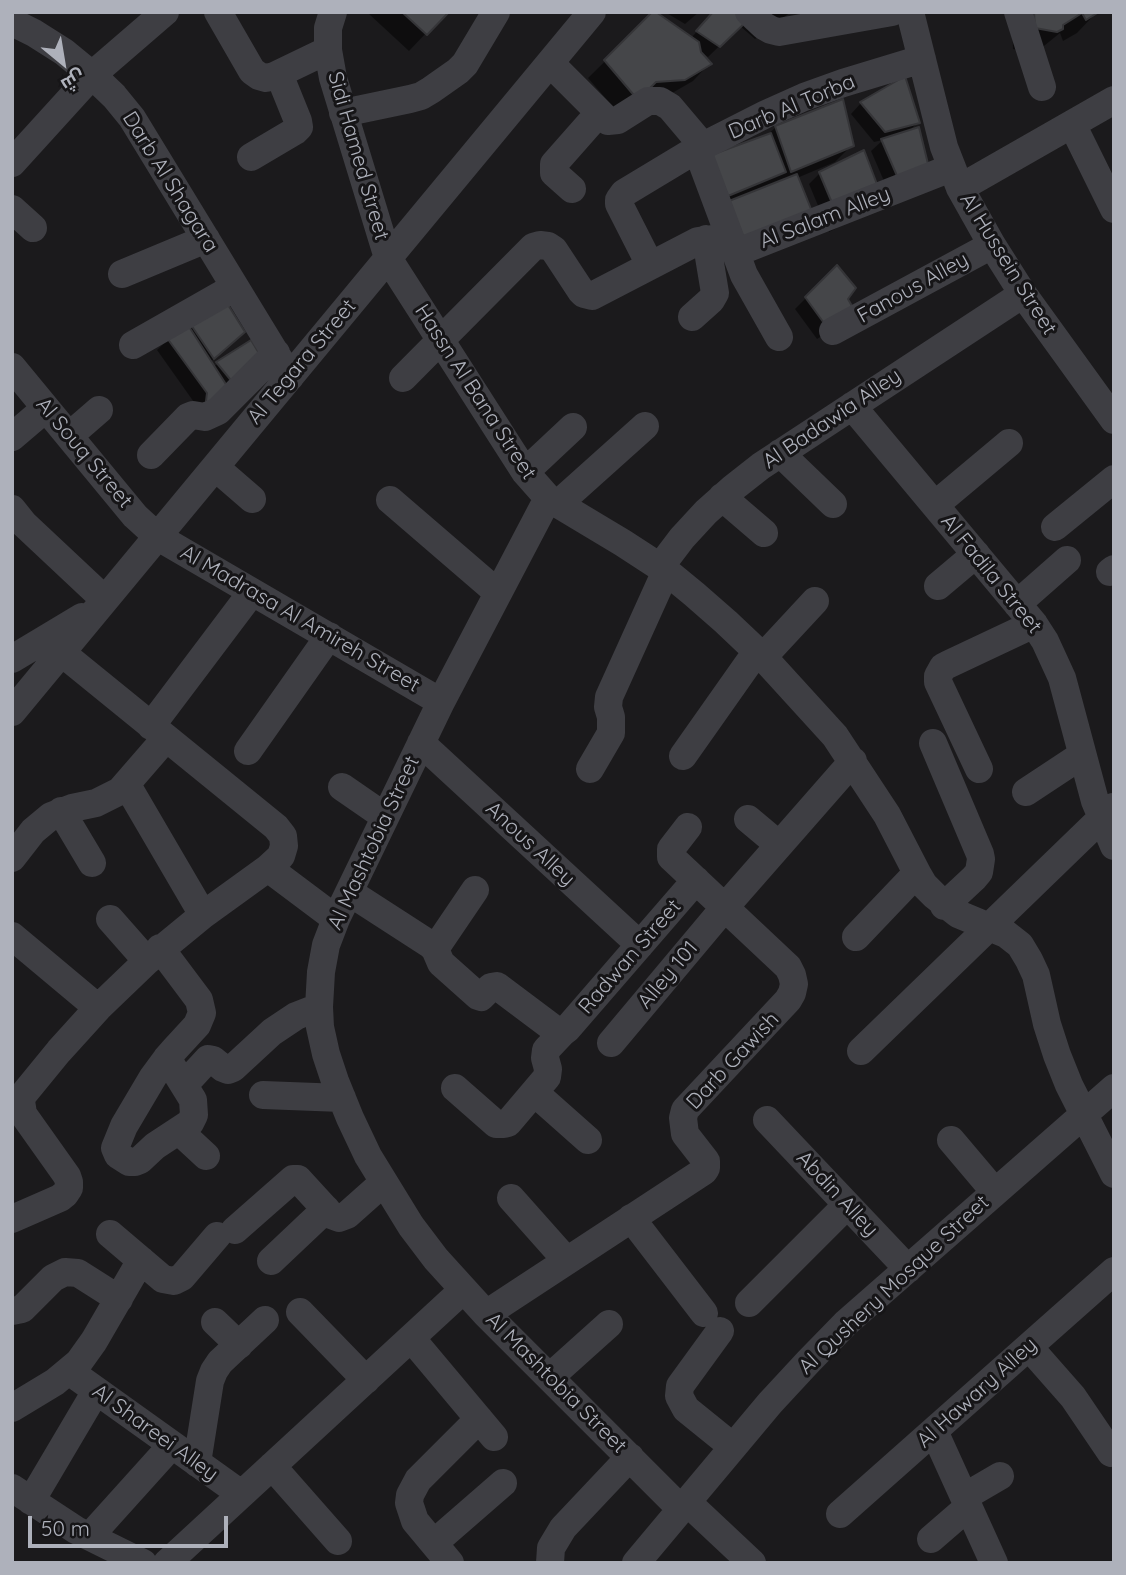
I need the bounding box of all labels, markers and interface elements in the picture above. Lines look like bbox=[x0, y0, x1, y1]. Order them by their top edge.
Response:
north arrow bbox=[28, 28, 98, 98]
text: ش bbox=[57, 65, 90, 98]
street label: Sidi Hamed Street bbox=[322, 69, 394, 243]
street label: Darb Al Torba bbox=[725, 69, 859, 145]
street label: Darb Al Shagara bbox=[117, 107, 223, 257]
street label: Al Salam Alley bbox=[756, 182, 894, 254]
street label: Al Hussein Street bbox=[954, 188, 1062, 340]
street label: Fanous Alley bbox=[853, 247, 973, 329]
street label: Al Tegara Street bbox=[242, 294, 362, 430]
street label: Hassn Al Bana Street bbox=[409, 300, 541, 484]
street label: Al Badawia Alley bbox=[758, 363, 906, 475]
street label: Al Souq Street bbox=[30, 393, 138, 513]
street label: Al Fadila Street bbox=[935, 509, 1047, 639]
street label: Al Madrasa Al Amireh Street bbox=[176, 540, 424, 698]
street label: Al Mashtobia Street bbox=[323, 752, 425, 934]
street label: Anous Alley bbox=[480, 796, 580, 892]
street label: Radwan Street bbox=[573, 895, 687, 1019]
street label: Alley 101 bbox=[632, 936, 704, 1014]
street label: Darb Gawish bbox=[682, 1007, 784, 1115]
street label: Abdin Alley bbox=[791, 1146, 883, 1242]
street label: Al Qushery Mosque Street bbox=[794, 1190, 994, 1380]
street label: Al Mashtobia Street bbox=[480, 1307, 632, 1459]
street label: Al Hawary Alley bbox=[912, 1332, 1042, 1454]
street label: Al Shareei Alley bbox=[87, 1379, 223, 1487]
scale bar bbox=[32, 1502, 231, 1546]
text: 50 m bbox=[41, 1515, 90, 1541]

